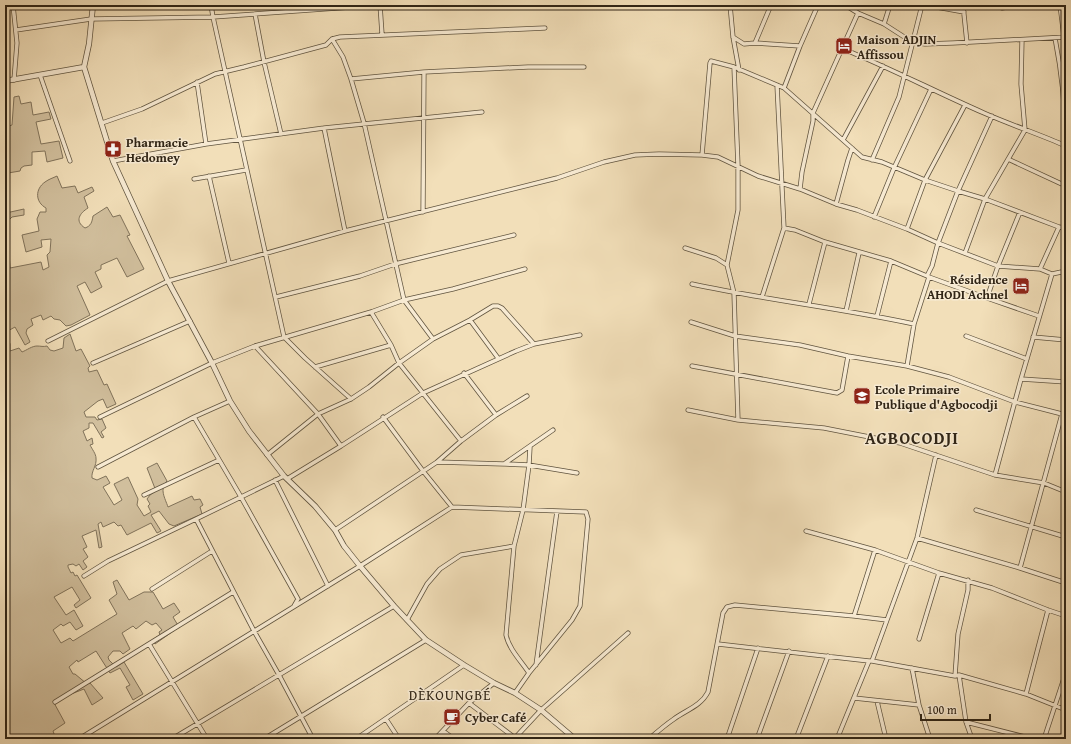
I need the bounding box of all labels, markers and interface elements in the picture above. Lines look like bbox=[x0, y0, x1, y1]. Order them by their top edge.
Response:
place label: Maison ADJIN Affissou bbox=[857, 30, 937, 64]
hotel icon: Maison ADJIN Affissou bbox=[834, 36, 854, 56]
place label: Pharmacie Hedomey bbox=[126, 133, 188, 167]
pharmacy icon: Pharmacie Hedomey bbox=[103, 139, 123, 159]
place label: Résidence AHODI Achnel bbox=[927, 270, 1008, 304]
hotel icon: Résidence AHODI Achnel bbox=[1011, 276, 1031, 296]
place label: Ecole Primaire Publique d'Agbocodji bbox=[875, 380, 998, 414]
school or university icon: Ecole Primaire Publique d'Agbocodji bbox=[852, 386, 872, 406]
district label: AGBOCODJI bbox=[865, 425, 959, 450]
district label: DÈKOUNGBÉ bbox=[409, 685, 491, 705]
scale bar bbox=[921, 696, 990, 722]
text: 100 m bbox=[927, 701, 957, 718]
cafe icon: Cyber Café bbox=[442, 707, 462, 727]
place label: Cyber Café bbox=[465, 708, 526, 727]

